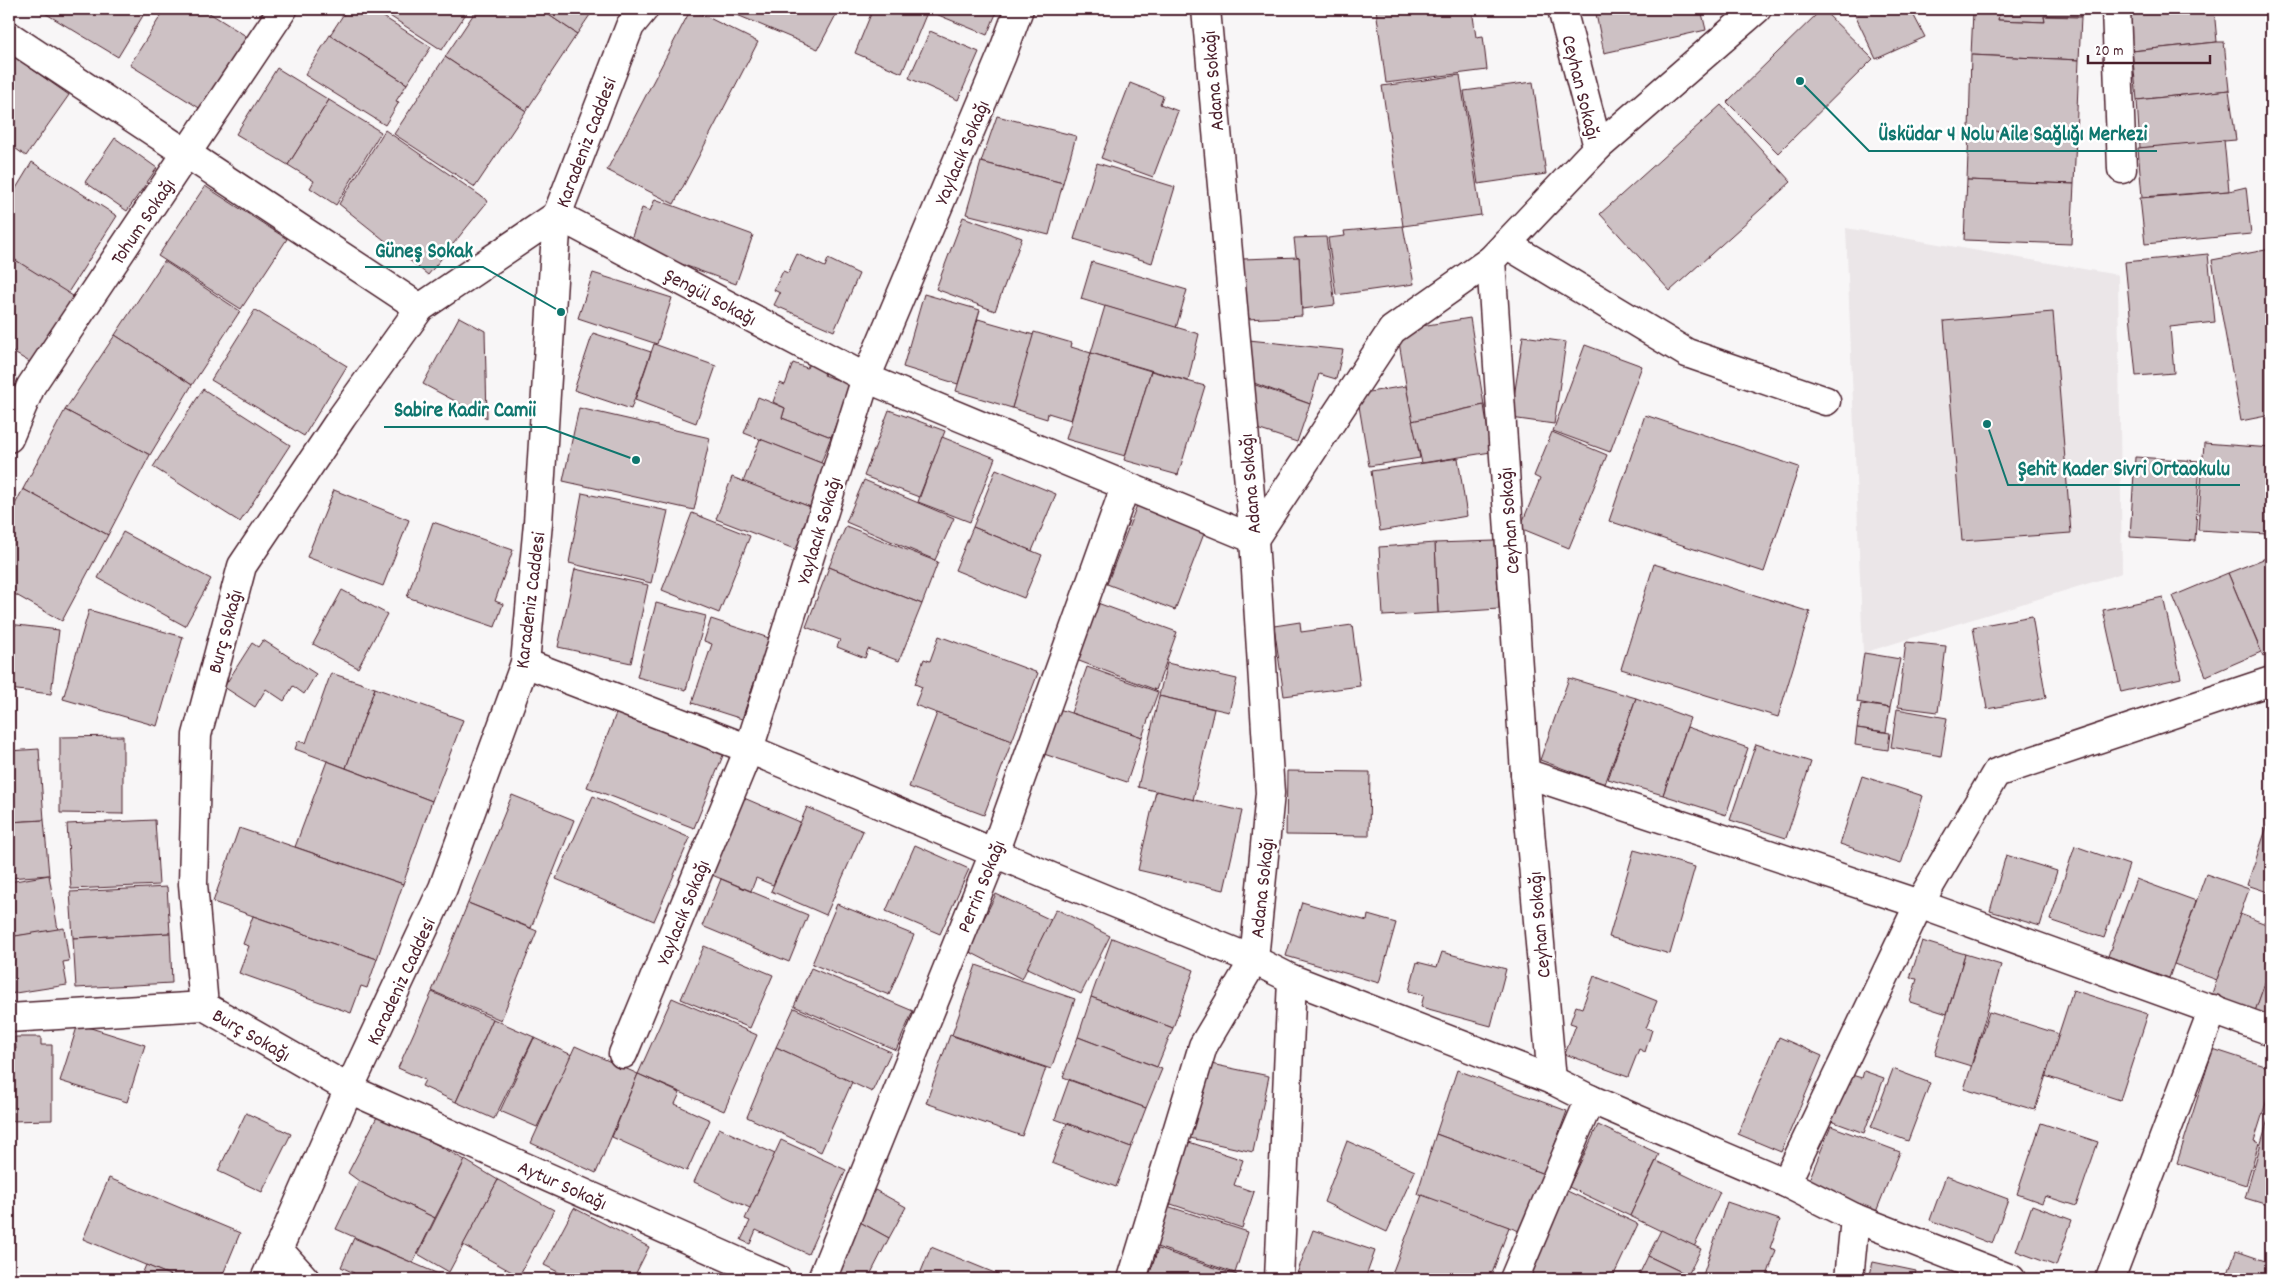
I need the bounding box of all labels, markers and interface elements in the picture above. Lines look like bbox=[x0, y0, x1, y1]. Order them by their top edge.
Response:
street label: Adana Sokağı bbox=[1197, 29, 1233, 132]
street label: Ceyhan Sokağı bbox=[1553, 32, 1606, 143]
scale bar bbox=[2088, 32, 2210, 64]
text: 20 m bbox=[2095, 41, 2123, 63]
street label: Karadeniz Caddesi bbox=[550, 74, 626, 212]
street label: Yaylacık Sokağı bbox=[929, 97, 998, 210]
callout: Üsküdar 4 Nolu Aile Sağlığı Merkezi bbox=[1869, 115, 2157, 151]
text: Üsküdar 4 Nolu Aile Sağlığı Merkezi bbox=[1879, 121, 2148, 151]
street label: Tohum Sokağı bbox=[105, 174, 184, 272]
callout: Güneş Sokak bbox=[365, 231, 483, 267]
text: Güneş Sokak bbox=[375, 238, 473, 268]
street label: Şengül Sokağı bbox=[659, 263, 761, 335]
callout: Sabire Kadir Camii bbox=[384, 391, 546, 427]
text: Sabire Kadir Camii bbox=[394, 397, 536, 427]
street label: Adana Sokağı bbox=[1234, 432, 1270, 535]
callout: Şehit Kader Sivri Ortaokulu bbox=[2008, 449, 2240, 485]
text: Şehit Kader Sivri Ortaokulu bbox=[2018, 456, 2230, 486]
street label: Ceyhan Sokağı bbox=[1493, 466, 1529, 575]
street label: Yaylacık Sokağı bbox=[791, 474, 851, 588]
street label: Karadeniz Caddesi bbox=[510, 530, 554, 670]
street label: Burç Sokağı bbox=[202, 587, 252, 677]
street label: Perrin Sokağı bbox=[951, 836, 1014, 938]
street label: Adana Sokağı bbox=[1245, 837, 1283, 940]
street label: Yaylacık Sokağı bbox=[651, 856, 719, 970]
street label: Ceyhan Sokağı bbox=[1522, 870, 1560, 979]
street label: Karadeniz Caddesi bbox=[361, 914, 445, 1051]
street label: Burç Sokağı bbox=[206, 1003, 295, 1070]
street label: Aytur Sokağı bbox=[513, 1155, 611, 1219]

